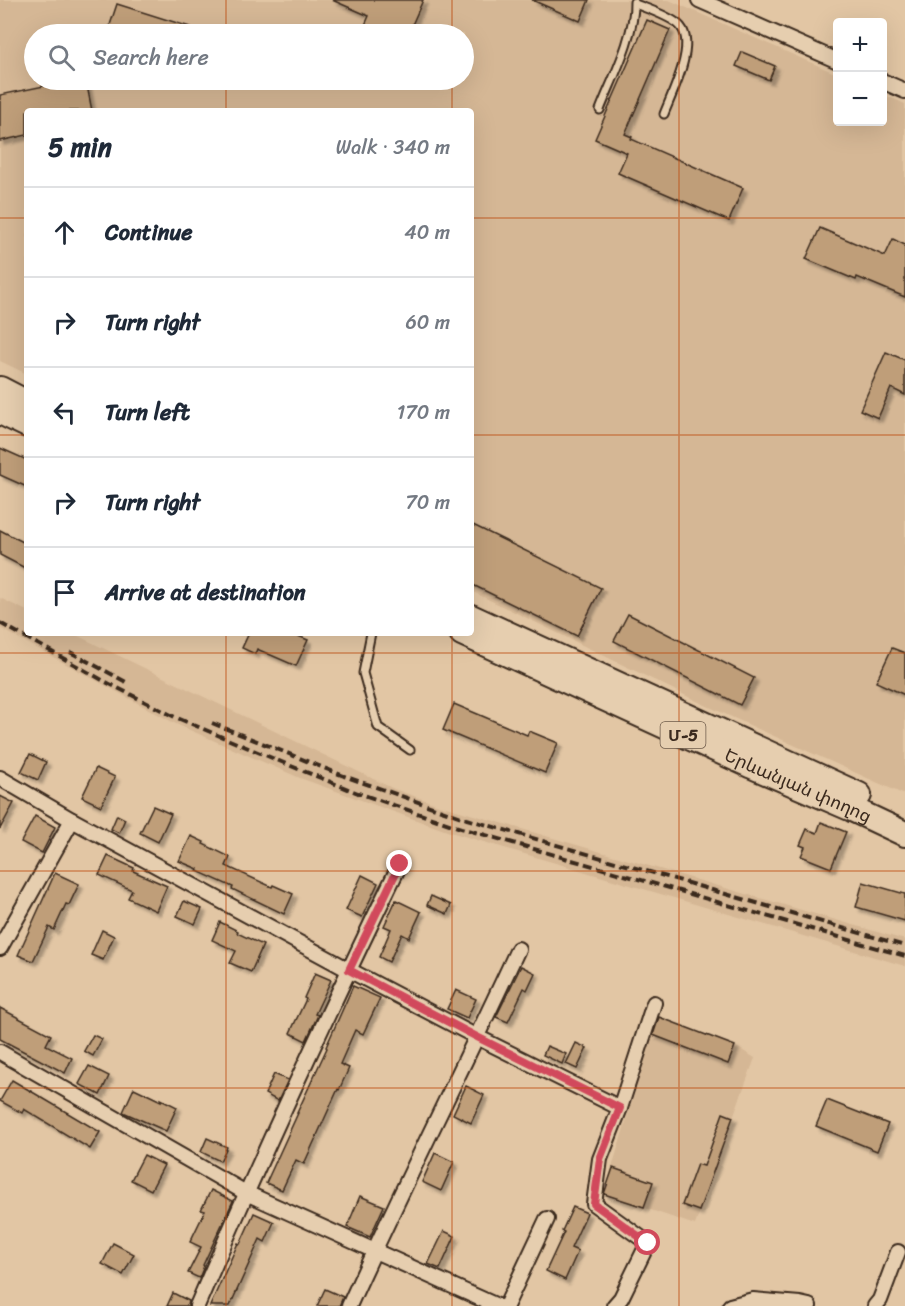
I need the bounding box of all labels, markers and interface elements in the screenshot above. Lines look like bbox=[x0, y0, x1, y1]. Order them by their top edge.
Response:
map controls bbox=[833, 18, 887, 126]
button: + bbox=[833, 18, 887, 72]
search box bbox=[24, 24, 474, 90]
text: Search here bbox=[93, 38, 209, 77]
icon: search bbox=[45, 41, 78, 74]
button: − bbox=[833, 72, 887, 126]
text: 5 min bbox=[48, 124, 112, 170]
text: Walk · 340 m bbox=[336, 130, 450, 165]
text: Continue bbox=[105, 213, 193, 252]
text: 40 m bbox=[404, 215, 450, 250]
icon: ahead bbox=[48, 216, 81, 249]
text: Turn right bbox=[105, 303, 200, 342]
text: 60 m bbox=[405, 305, 450, 340]
icon: right bbox=[48, 306, 81, 339]
text: Turn left bbox=[105, 393, 190, 432]
text: 170 m bbox=[397, 395, 450, 430]
icon: left bbox=[48, 396, 81, 429]
text: Turn right bbox=[105, 483, 200, 522]
text: 70 m bbox=[405, 485, 450, 520]
icon: right bbox=[48, 486, 81, 519]
text: Arrive at destination bbox=[105, 573, 306, 612]
icon: arrive bbox=[48, 576, 81, 609]
road number: Մ-5 bbox=[660, 722, 706, 748]
street label: Երևանյան փողոց bbox=[719, 739, 877, 832]
route end bbox=[386, 850, 412, 876]
route start bbox=[634, 1229, 660, 1255]

